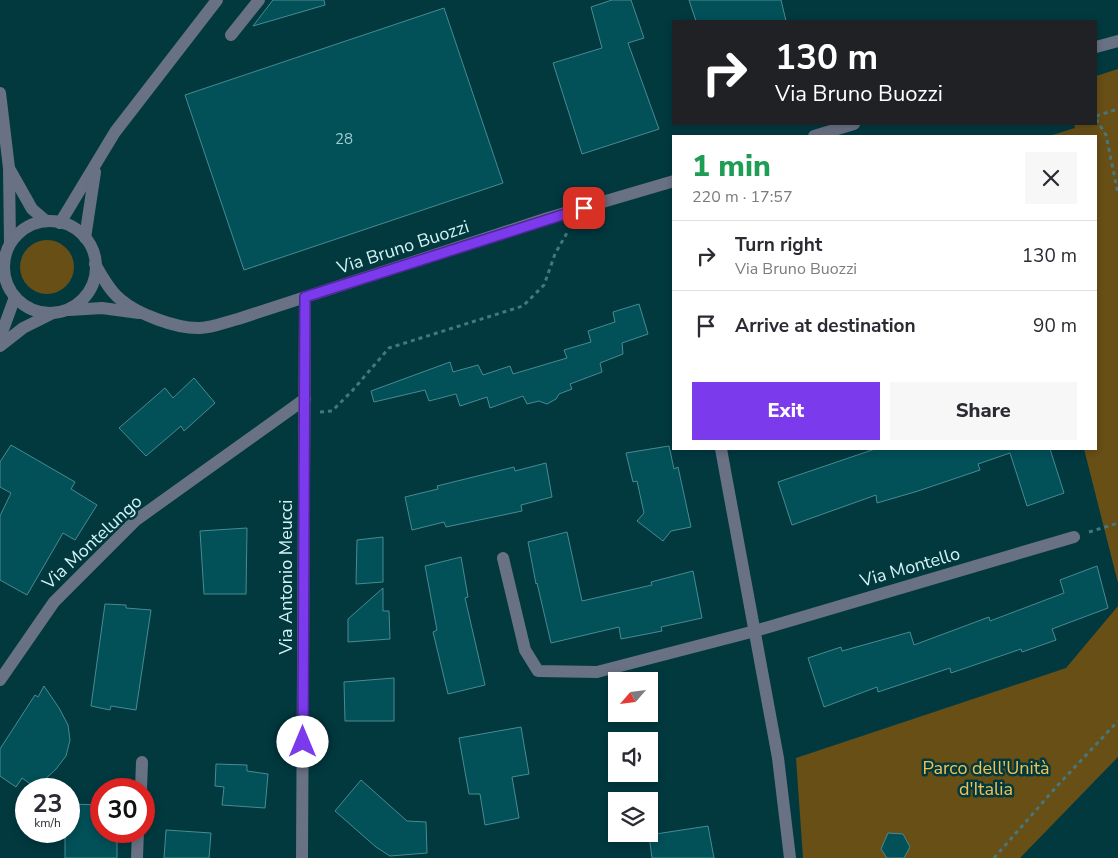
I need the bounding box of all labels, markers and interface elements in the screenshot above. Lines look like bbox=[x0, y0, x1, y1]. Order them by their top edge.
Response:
text: 130 m bbox=[775, 34, 878, 81]
icon: right bbox=[692, 40, 757, 105]
text: Via Bruno Buozzi bbox=[775, 79, 943, 109]
house number: 28 bbox=[335, 129, 353, 149]
text: 1 min bbox=[692, 146, 771, 187]
button: close bbox=[1025, 152, 1077, 204]
text: 220 m · 17:57 bbox=[692, 186, 793, 208]
pin bbox=[563, 187, 605, 229]
icon: arrive bbox=[570, 194, 598, 222]
street label: Via Bruno Buozzi bbox=[333, 214, 472, 280]
text: Turn right bbox=[735, 232, 822, 258]
icon: right bbox=[692, 242, 720, 270]
text: 130 m bbox=[1022, 243, 1077, 269]
text: Via Bruno Buozzi bbox=[735, 258, 857, 280]
icon: arrive bbox=[692, 312, 720, 340]
text: Arrive at destination bbox=[735, 313, 916, 339]
text: 90 m bbox=[1033, 313, 1077, 339]
button: Exit bbox=[692, 382, 880, 440]
button: Share bbox=[890, 382, 1077, 440]
street label: Via Montelungo bbox=[36, 489, 147, 595]
street label: Via Antonio Meucci bbox=[274, 499, 298, 656]
street label: Via Montello bbox=[856, 541, 963, 593]
north arrow bbox=[608, 672, 658, 722]
map controls bbox=[608, 672, 658, 842]
position arrow bbox=[276, 715, 328, 767]
button: sound bbox=[608, 732, 658, 782]
park label: Parco dell'Unità d'Italia bbox=[923, 756, 1050, 801]
speed limit sign: 30 bbox=[90, 778, 155, 843]
text: 23 bbox=[32, 787, 63, 821]
button: layers bbox=[608, 792, 658, 842]
text: km/h bbox=[34, 815, 61, 831]

